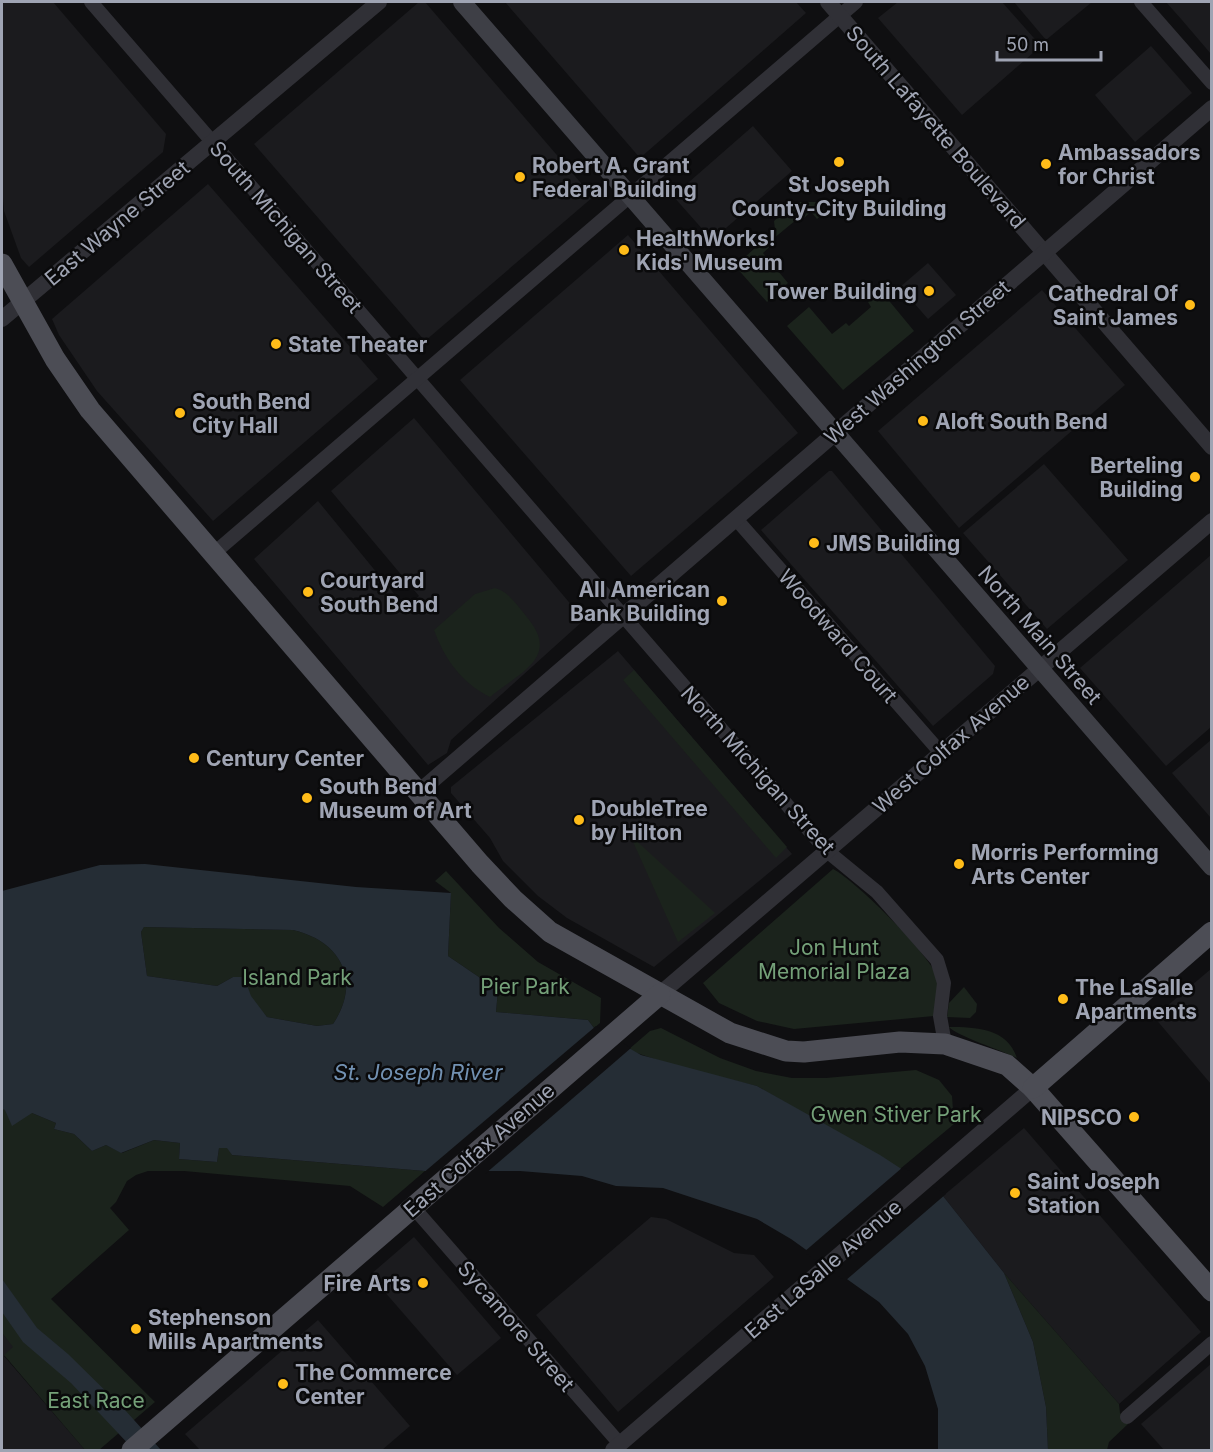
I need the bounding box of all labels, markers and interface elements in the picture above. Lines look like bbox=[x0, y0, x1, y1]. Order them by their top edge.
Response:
street label: South Lafayette Boulevard bbox=[841, 20, 1031, 234]
scale bar bbox=[997, 24, 1100, 62]
text: 50 m bbox=[1006, 34, 1049, 55]
street label: South Michigan Street bbox=[205, 136, 368, 318]
place label: Ambassadors for Christ bbox=[1058, 140, 1201, 189]
place label: Robert A. Grant Federal Building bbox=[532, 153, 697, 202]
street label: East Wayne Street bbox=[40, 155, 194, 291]
marker: St Joseph County-City Building bbox=[832, 155, 846, 169]
marker: Ambassadors for Christ bbox=[1039, 157, 1053, 171]
marker: Robert A. Grant Federal Building bbox=[513, 170, 527, 184]
place label: St Joseph County-City Building bbox=[732, 172, 946, 221]
place label: HealthWorks! Kids' Museum bbox=[636, 226, 783, 275]
marker: HealthWorks! Kids' Museum bbox=[617, 243, 631, 257]
street label: West Washington Street bbox=[819, 274, 1015, 449]
place label: Tower Building bbox=[765, 279, 917, 304]
place label: Cathedral Of Saint James bbox=[1048, 281, 1179, 330]
marker: Tower Building bbox=[922, 284, 936, 298]
marker: Cathedral Of Saint James bbox=[1183, 298, 1197, 312]
place label: State Theater bbox=[288, 332, 428, 357]
marker: State Theater bbox=[269, 337, 283, 351]
place label: South Bend City Hall bbox=[192, 389, 310, 438]
marker: South Bend City Hall bbox=[173, 406, 187, 420]
place label: Aloft South Bend bbox=[935, 409, 1108, 434]
marker: Aloft South Bend bbox=[916, 414, 930, 428]
place label: Berteling Building bbox=[1090, 453, 1183, 502]
marker: Berteling Building bbox=[1188, 470, 1202, 484]
place label: JMS Building bbox=[826, 531, 960, 556]
marker: JMS Building bbox=[807, 536, 821, 550]
street label: North Main Street bbox=[973, 561, 1107, 709]
street label: Woodward Court bbox=[773, 564, 903, 708]
place label: Courtyard South Bend bbox=[320, 568, 438, 617]
place label: All American Bank Building bbox=[570, 577, 710, 626]
marker: Courtyard South Bend bbox=[301, 585, 315, 599]
marker: All American Bank Building bbox=[715, 594, 729, 608]
street label: West Colfax Avenue bbox=[868, 669, 1034, 819]
street label: North Michigan Street bbox=[676, 681, 840, 859]
place label: Century Center bbox=[206, 746, 364, 771]
marker: Century Center bbox=[187, 751, 201, 765]
place label: South Bend Museum of Art bbox=[319, 774, 472, 823]
marker: South Bend Museum of Art bbox=[300, 791, 314, 805]
place label: DoubleTree by Hilton bbox=[591, 796, 708, 845]
marker: DoubleTree by Hilton bbox=[572, 813, 586, 827]
place label: Morris Performing Arts Center bbox=[971, 840, 1159, 889]
marker: Morris Performing Arts Center bbox=[952, 857, 966, 871]
park label: Jon Hunt Memorial Plaza bbox=[758, 935, 910, 984]
park label: Island Park bbox=[242, 965, 352, 990]
park label: Pier Park bbox=[480, 974, 570, 999]
place label: The LaSalle Apartments bbox=[1075, 975, 1197, 1024]
marker: The LaSalle Apartments bbox=[1056, 992, 1070, 1006]
water label: St. Joseph River bbox=[334, 1059, 503, 1085]
street label: East Colfax Avenue bbox=[398, 1078, 560, 1222]
park label: Gwen Stiver Park bbox=[811, 1102, 982, 1127]
place label: NIPSCO bbox=[1041, 1105, 1122, 1130]
marker: NIPSCO bbox=[1127, 1110, 1141, 1124]
place label: Saint Joseph Station bbox=[1027, 1169, 1160, 1218]
marker: Saint Joseph Station bbox=[1008, 1186, 1022, 1200]
street label: East LaSalle Avenue bbox=[740, 1194, 906, 1344]
street label: Sycamore Street bbox=[453, 1256, 580, 1396]
place label: Fire Arts bbox=[324, 1271, 411, 1296]
marker: Fire Arts bbox=[416, 1276, 430, 1290]
place label: Stephenson Mills Apartments bbox=[148, 1305, 323, 1354]
marker: Stephenson Mills Apartments bbox=[129, 1322, 143, 1336]
place label: The Commerce Center bbox=[295, 1360, 452, 1409]
marker: The Commerce Center bbox=[276, 1377, 290, 1391]
park label: East Race bbox=[47, 1388, 145, 1413]

